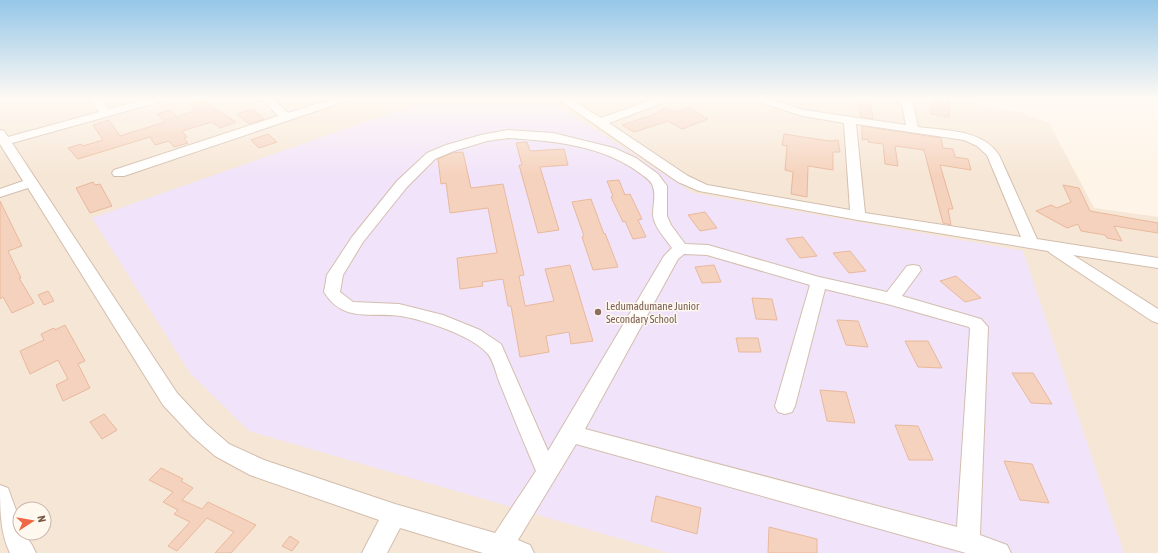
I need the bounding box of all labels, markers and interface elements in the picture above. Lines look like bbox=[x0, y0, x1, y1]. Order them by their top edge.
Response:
place label: Ledumadumane Junior Secondary School bbox=[606, 300, 700, 325]
marker: Ledumadumane Junior Secondary School bbox=[593, 307, 603, 317]
north arrow bbox=[12, 501, 52, 541]
text: N bbox=[35, 514, 48, 523]

